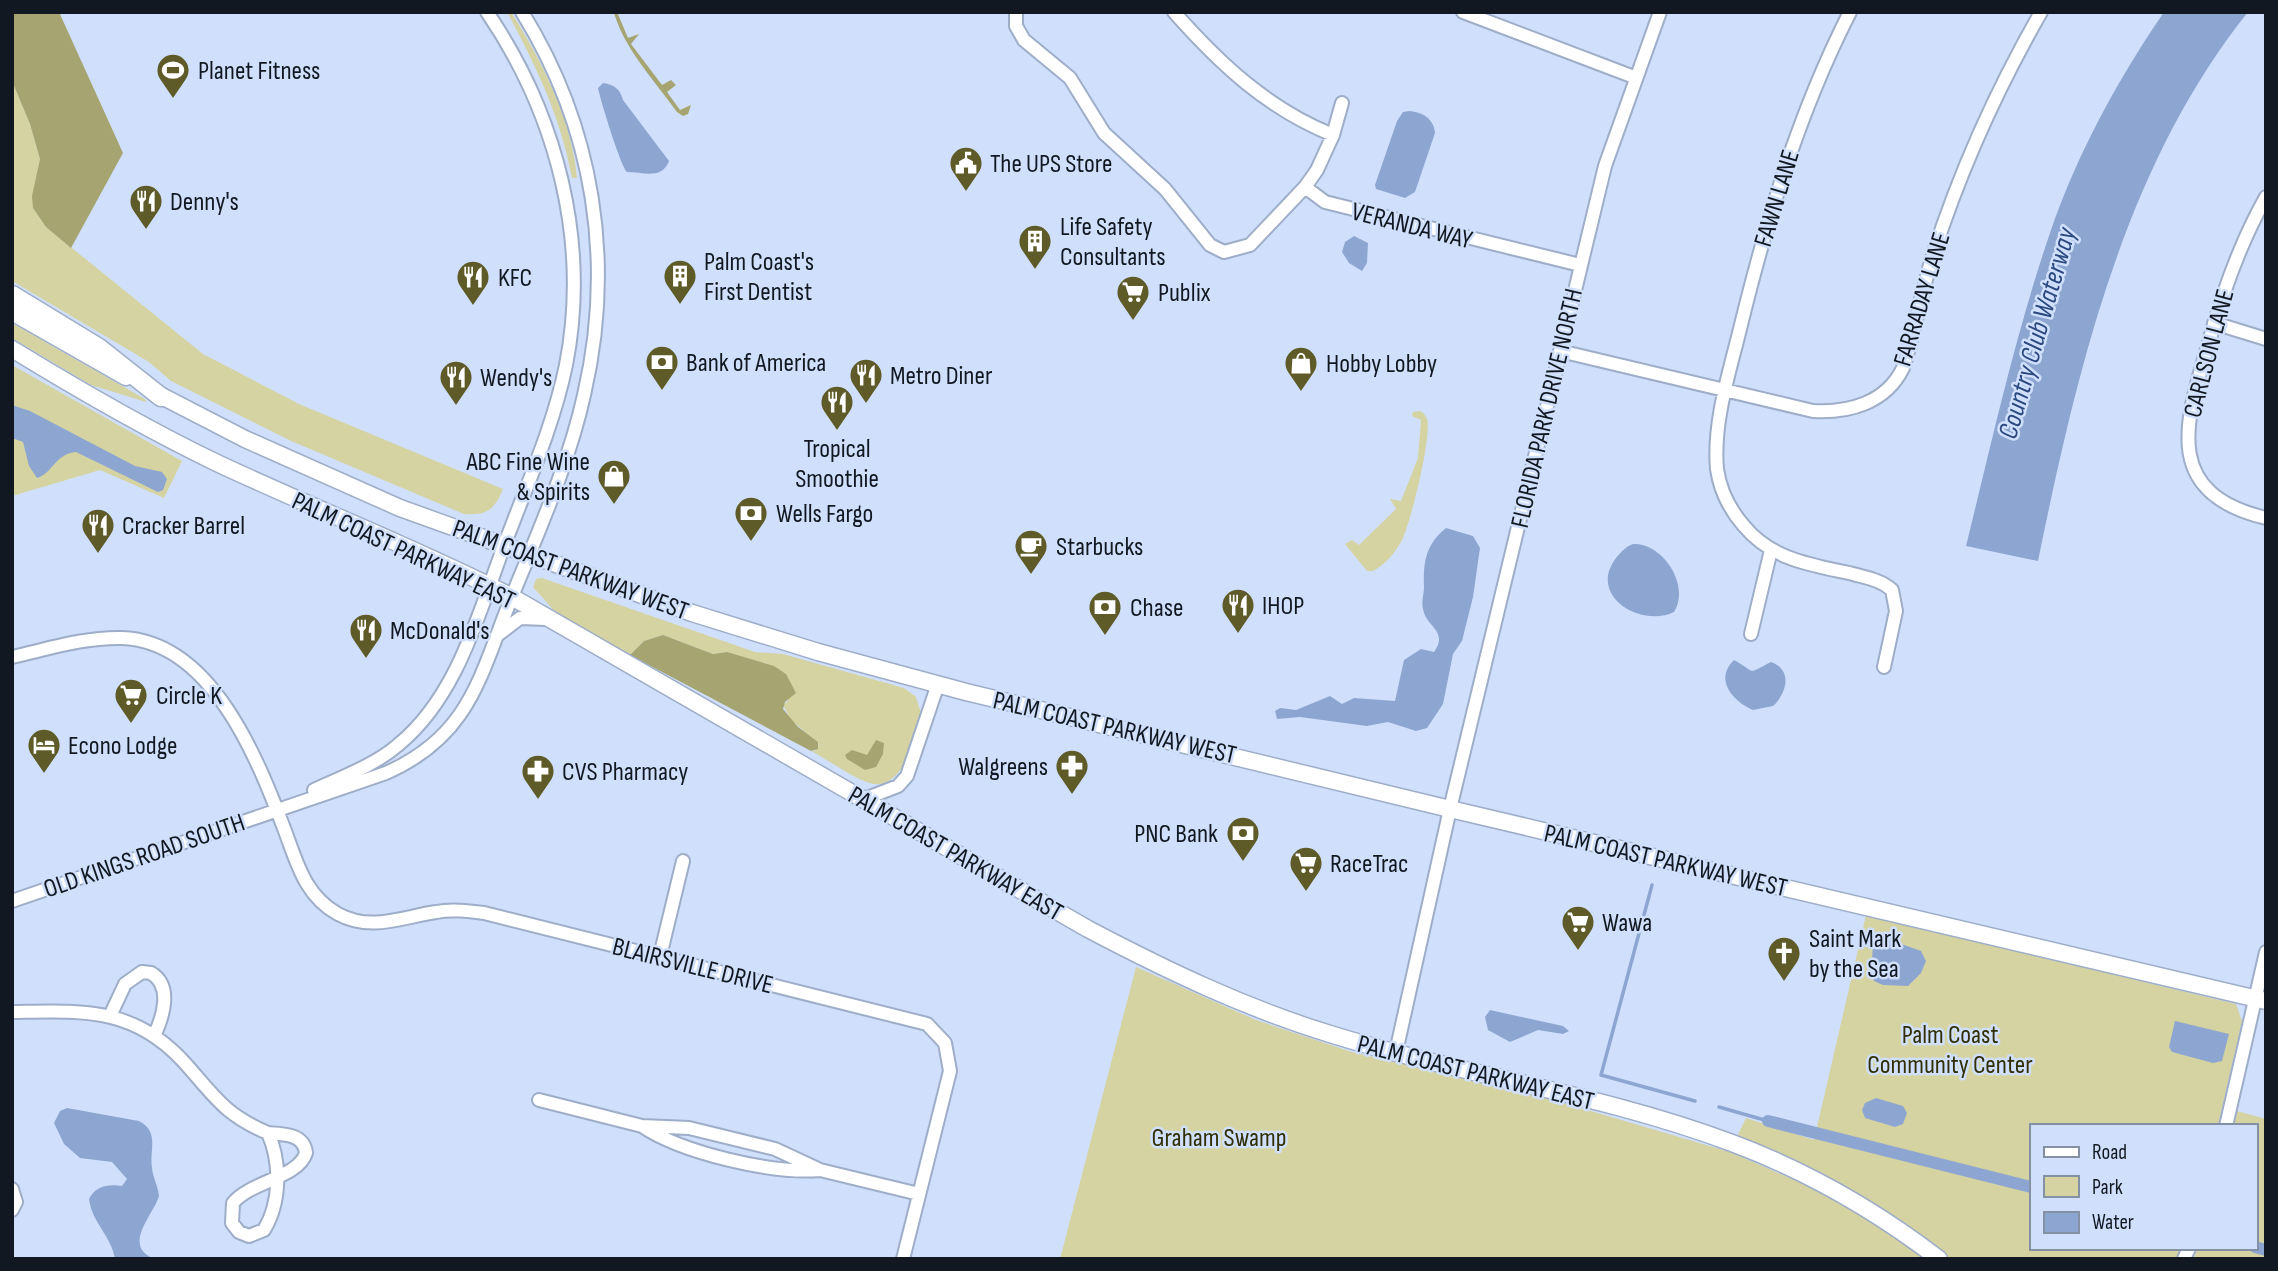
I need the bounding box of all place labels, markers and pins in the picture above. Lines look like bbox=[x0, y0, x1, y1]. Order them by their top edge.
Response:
sports icon: Planet Fitness bbox=[154, 51, 192, 100]
place label: Planet Fitness bbox=[198, 56, 320, 87]
public building icon: The UPS Store bbox=[947, 144, 985, 193]
place label: The UPS Store bbox=[990, 149, 1112, 180]
restaurant icon: Denny's bbox=[127, 182, 165, 231]
place label: Denny's bbox=[170, 187, 239, 218]
place label: Life Safety Consultants bbox=[1060, 212, 1166, 273]
building icon: Life Safety Consultants bbox=[1016, 222, 1054, 271]
place label: Palm Coast's First Dentist bbox=[704, 247, 814, 308]
building icon: Palm Coast's First Dentist bbox=[661, 257, 699, 306]
restaurant icon: KFC bbox=[454, 258, 492, 307]
place label: KFC bbox=[498, 263, 532, 294]
supermarket icon: Publix bbox=[1114, 273, 1152, 322]
place label: Publix bbox=[1158, 278, 1211, 309]
bank icon: Bank of America bbox=[643, 343, 681, 392]
shop icon: Hobby Lobby bbox=[1282, 344, 1320, 393]
place label: Bank of America bbox=[686, 348, 826, 379]
place label: Hobby Lobby bbox=[1326, 349, 1437, 380]
restaurant icon: Metro Diner bbox=[847, 356, 885, 405]
restaurant icon: Wendy's bbox=[437, 358, 475, 407]
place label: Metro Diner bbox=[890, 361, 993, 392]
place label: Wendy's bbox=[480, 363, 552, 394]
restaurant icon: Tropical Smoothie bbox=[818, 383, 856, 432]
place label: Tropical Smoothie bbox=[795, 434, 879, 495]
place label: ABC Fine Wine & Spirits bbox=[465, 447, 590, 508]
shop icon: ABC Fine Wine & Spirits bbox=[595, 457, 633, 506]
bank icon: Wells Fargo bbox=[732, 494, 770, 543]
place label: Wells Fargo bbox=[776, 499, 873, 530]
restaurant icon: Cracker Barrel bbox=[79, 506, 117, 555]
place label: Cracker Barrel bbox=[122, 511, 245, 542]
cafe icon: Starbucks bbox=[1012, 527, 1050, 576]
place label: Starbucks bbox=[1056, 532, 1143, 563]
restaurant icon: IHOP bbox=[1219, 586, 1257, 635]
bank icon: Chase bbox=[1086, 588, 1124, 637]
place label: IHOP bbox=[1262, 591, 1304, 622]
place label: Chase bbox=[1130, 593, 1184, 624]
restaurant icon: McDonald's bbox=[347, 611, 385, 660]
place label: McDonald's bbox=[390, 616, 490, 647]
supermarket icon: Circle K bbox=[112, 676, 150, 725]
place label: Circle K bbox=[156, 681, 222, 712]
hotel icon: Econo Lodge bbox=[25, 726, 63, 775]
place label: Econo Lodge bbox=[68, 731, 177, 762]
pharmacy icon: Walgreens bbox=[1053, 747, 1091, 796]
pharmacy icon: CVS Pharmacy bbox=[519, 752, 557, 801]
place label: Walgreens bbox=[958, 752, 1048, 783]
place label: CVS Pharmacy bbox=[562, 757, 688, 788]
bank icon: PNC Bank bbox=[1224, 814, 1262, 863]
place label: PNC Bank bbox=[1134, 819, 1218, 850]
supermarket icon: RaceTrac bbox=[1287, 844, 1325, 893]
place label: RaceTrac bbox=[1330, 849, 1409, 880]
supermarket icon: Wawa bbox=[1559, 903, 1597, 952]
place label: Wawa bbox=[1602, 908, 1652, 939]
place label: Saint Mark by the Sea bbox=[1809, 924, 1901, 985]
church icon: Saint Mark by the Sea bbox=[1765, 934, 1803, 983]

